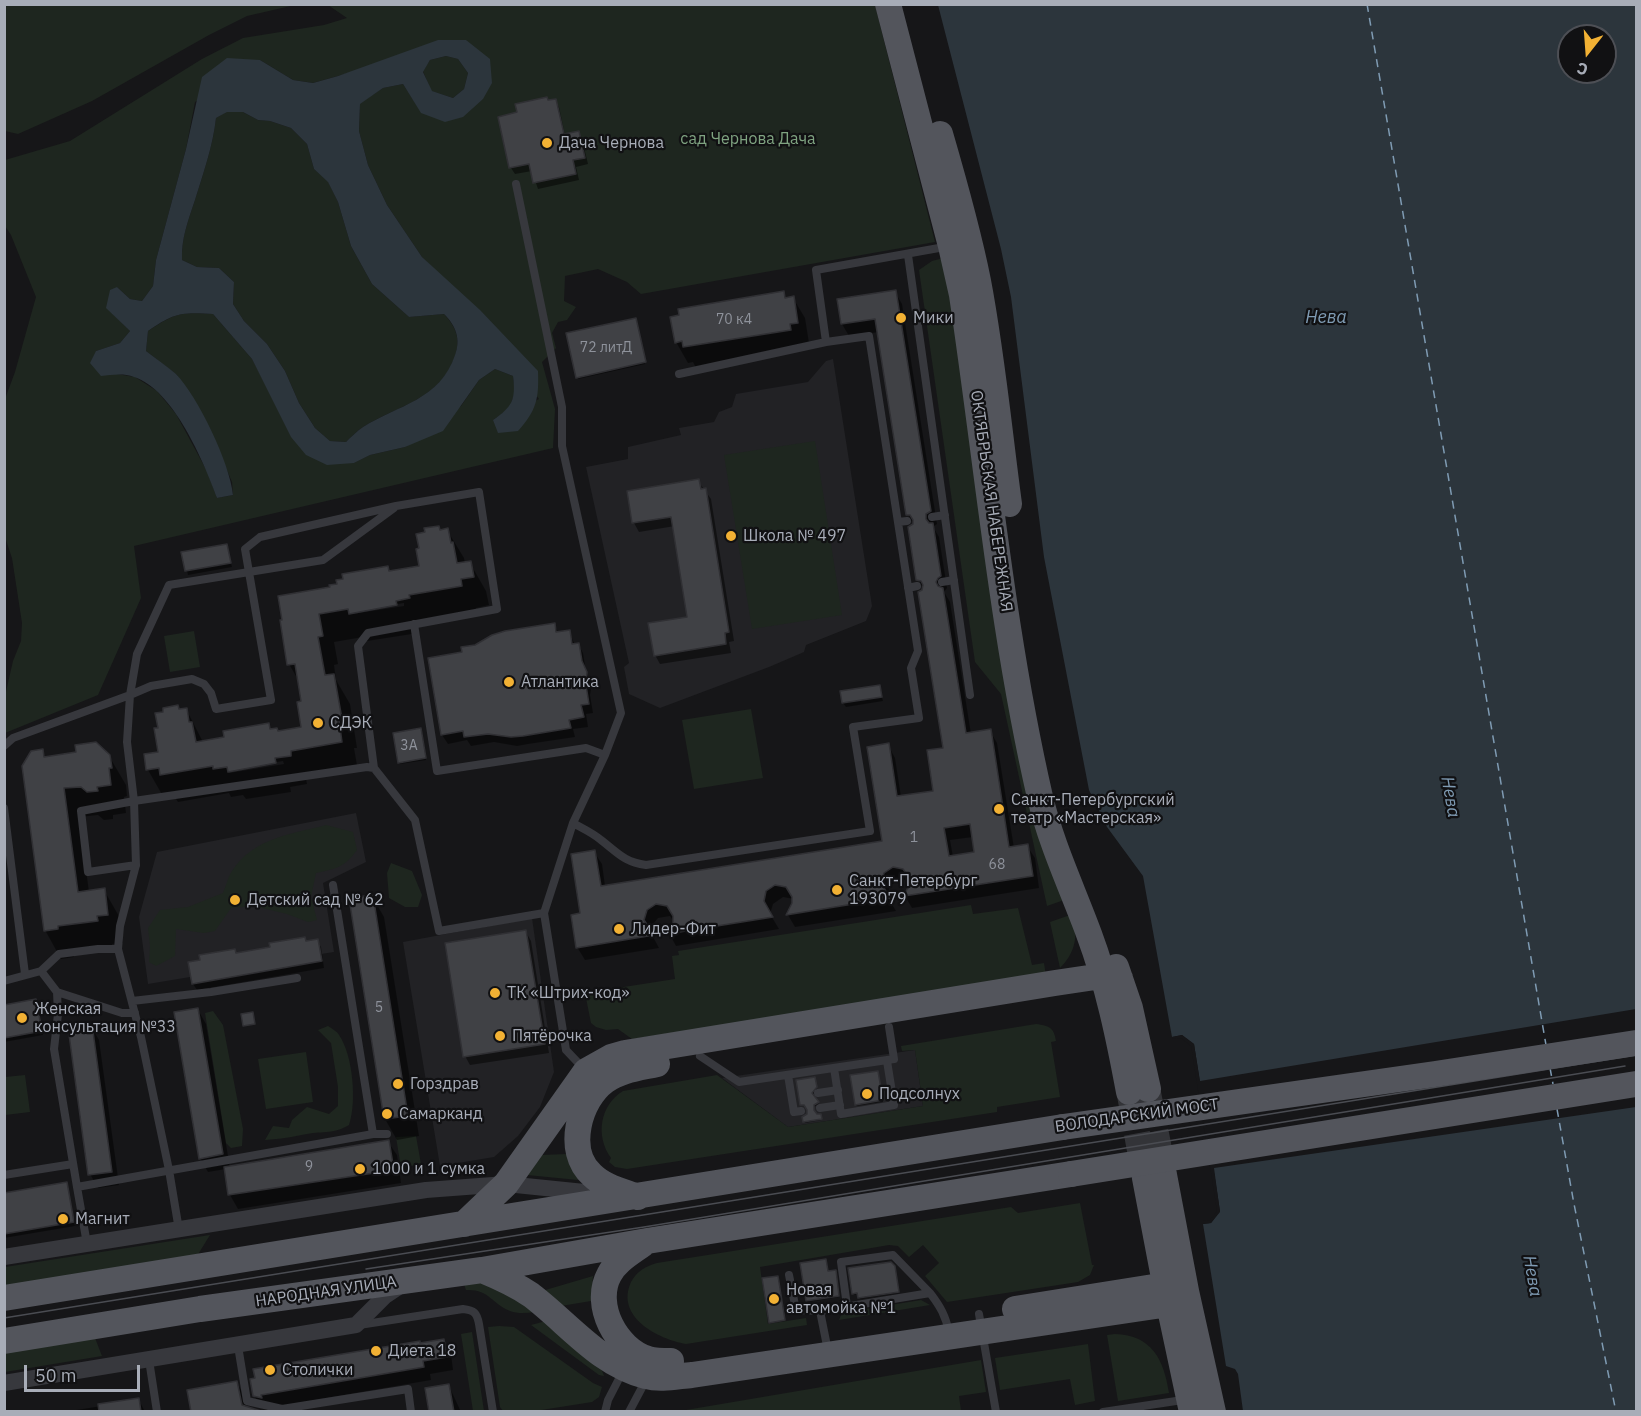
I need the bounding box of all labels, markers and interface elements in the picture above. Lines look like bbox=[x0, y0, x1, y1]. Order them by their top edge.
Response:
north arrow bbox=[1557, 24, 1617, 84]
text: С bbox=[1574, 58, 1590, 80]
park label: сад Чернова Дача bbox=[680, 129, 816, 149]
place label: Дача Чернова bbox=[559, 133, 664, 153]
marker: Дача Чернова bbox=[540, 136, 554, 150]
water label: Нева bbox=[1305, 307, 1347, 329]
place label: Мики bbox=[913, 308, 954, 328]
marker: Мики bbox=[894, 311, 908, 325]
house number: 70 к4 bbox=[716, 312, 752, 328]
house number: 72 литД bbox=[580, 340, 632, 356]
street label: ОКТЯБРЬСКАЯ НАБЕРЕЖНАЯ bbox=[966, 389, 1016, 613]
place label: Школа № 497 bbox=[743, 526, 846, 546]
marker: Школа № 497 bbox=[724, 529, 738, 543]
place label: Атлантика bbox=[521, 672, 599, 692]
marker: Атлантика bbox=[502, 675, 516, 689]
place label: СДЭК bbox=[330, 713, 372, 733]
marker: СДЭК bbox=[311, 716, 325, 730]
house number: 3А bbox=[400, 738, 418, 754]
water label: Нева bbox=[1436, 775, 1464, 819]
place label: Санкт-Петербургский театр «Мастерская» bbox=[1011, 790, 1175, 828]
marker: Санкт-Петербургский театр «Мастерская» bbox=[992, 802, 1006, 816]
house number: 1 bbox=[910, 830, 918, 846]
house number: 68 bbox=[989, 857, 1005, 873]
place label: Санкт-Петербург 193079 bbox=[849, 871, 977, 909]
marker: Санкт-Петербург 193079 bbox=[830, 883, 844, 897]
place label: Детский сад № 62 bbox=[247, 890, 384, 910]
marker: Детский сад № 62 bbox=[228, 893, 242, 907]
place label: Лидер-Фит bbox=[631, 919, 716, 939]
marker: Лидер-Фит bbox=[612, 922, 626, 936]
place label: ТК «Штрих-код» bbox=[507, 983, 629, 1003]
marker: ТК «Штрих-код» bbox=[488, 986, 502, 1000]
place label: Женская консультация №33 bbox=[34, 999, 176, 1037]
house number: 5 bbox=[375, 1000, 383, 1016]
marker: Женская консультация №33 bbox=[15, 1011, 29, 1025]
place label: Пятёрочка bbox=[512, 1026, 592, 1046]
marker: Пятёрочка bbox=[493, 1029, 507, 1043]
place label: Горздрав bbox=[410, 1074, 479, 1094]
marker: Горздрав bbox=[391, 1077, 405, 1091]
place label: Подсолнух bbox=[879, 1084, 960, 1104]
marker: Подсолнух bbox=[860, 1087, 874, 1101]
street label: ВОЛОДАРСКИЙ МОСТ bbox=[1054, 1095, 1220, 1137]
place label: Самарканд bbox=[399, 1104, 483, 1124]
marker: Самарканд bbox=[380, 1107, 394, 1121]
house number: 9 bbox=[305, 1159, 313, 1175]
place label: 1000 и 1 сумка bbox=[372, 1159, 485, 1179]
marker: 1000 и 1 сумка bbox=[353, 1162, 367, 1176]
place label: Магнит bbox=[75, 1209, 130, 1229]
marker: Магнит bbox=[56, 1212, 70, 1226]
water label: Нева bbox=[1518, 1254, 1546, 1298]
street label: НАРОДНАЯ УЛИЦА bbox=[254, 1273, 398, 1311]
place label: Новая автомойка №1 bbox=[786, 1280, 896, 1318]
marker: Новая автомойка №1 bbox=[767, 1292, 781, 1306]
place label: Диета 18 bbox=[388, 1341, 456, 1361]
marker: Диета 18 bbox=[369, 1344, 383, 1358]
scale bar bbox=[27, 1353, 142, 1391]
place label: Столички bbox=[282, 1360, 353, 1380]
marker: Столички bbox=[263, 1363, 277, 1377]
text: 50 m bbox=[35, 1364, 77, 1387]

